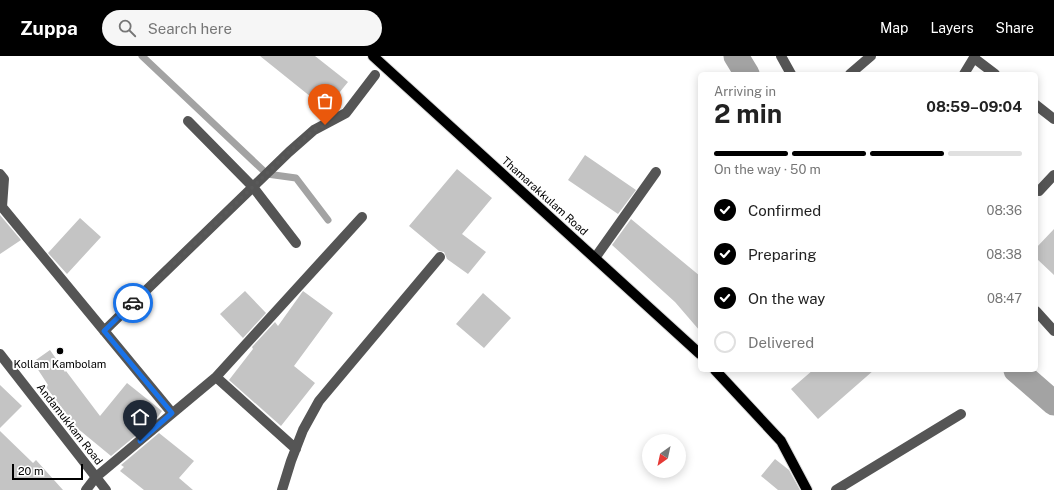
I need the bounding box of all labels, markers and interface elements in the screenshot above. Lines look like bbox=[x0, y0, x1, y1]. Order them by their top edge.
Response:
search box bbox=[102, 10, 382, 46]
text: Zuppa bbox=[20, 17, 78, 39]
icon: search bbox=[116, 17, 138, 39]
text: Search here bbox=[148, 20, 232, 37]
text: Map bbox=[880, 20, 908, 36]
text: Layers bbox=[930, 20, 974, 36]
text: Share bbox=[996, 20, 1034, 36]
pin bbox=[308, 84, 342, 125]
text: Arriving in bbox=[714, 84, 776, 99]
icon: bag bbox=[314, 90, 336, 112]
text: 2 min bbox=[714, 98, 782, 129]
text: 08:59–09:04 bbox=[926, 98, 1022, 115]
street label: Thamarakkulam Road bbox=[500, 154, 590, 238]
text: On the way · 50 m bbox=[714, 162, 821, 177]
icon: check bbox=[714, 199, 736, 221]
text: Confirmed bbox=[748, 202, 821, 219]
text: 08:36 bbox=[987, 203, 1022, 218]
icon: check bbox=[714, 243, 736, 265]
text: Preparing bbox=[748, 246, 817, 263]
text: 08:38 bbox=[986, 247, 1022, 262]
courier bbox=[113, 283, 153, 323]
icon: check bbox=[714, 287, 736, 309]
text: On the way bbox=[748, 290, 825, 307]
text: 08:47 bbox=[987, 291, 1022, 306]
icon: car bbox=[122, 292, 144, 314]
text: Delivered bbox=[748, 334, 814, 351]
marker: Kollam Kambolam bbox=[55, 346, 65, 356]
place label: Kollam Kambolam bbox=[14, 358, 106, 370]
street label: Andamukkam Road bbox=[35, 381, 105, 467]
pin bbox=[123, 400, 157, 441]
icon: home bbox=[129, 406, 151, 428]
north arrow bbox=[642, 434, 686, 478]
map controls bbox=[642, 434, 686, 478]
scale bar bbox=[12, 462, 83, 481]
text: 20 m bbox=[18, 465, 43, 477]

